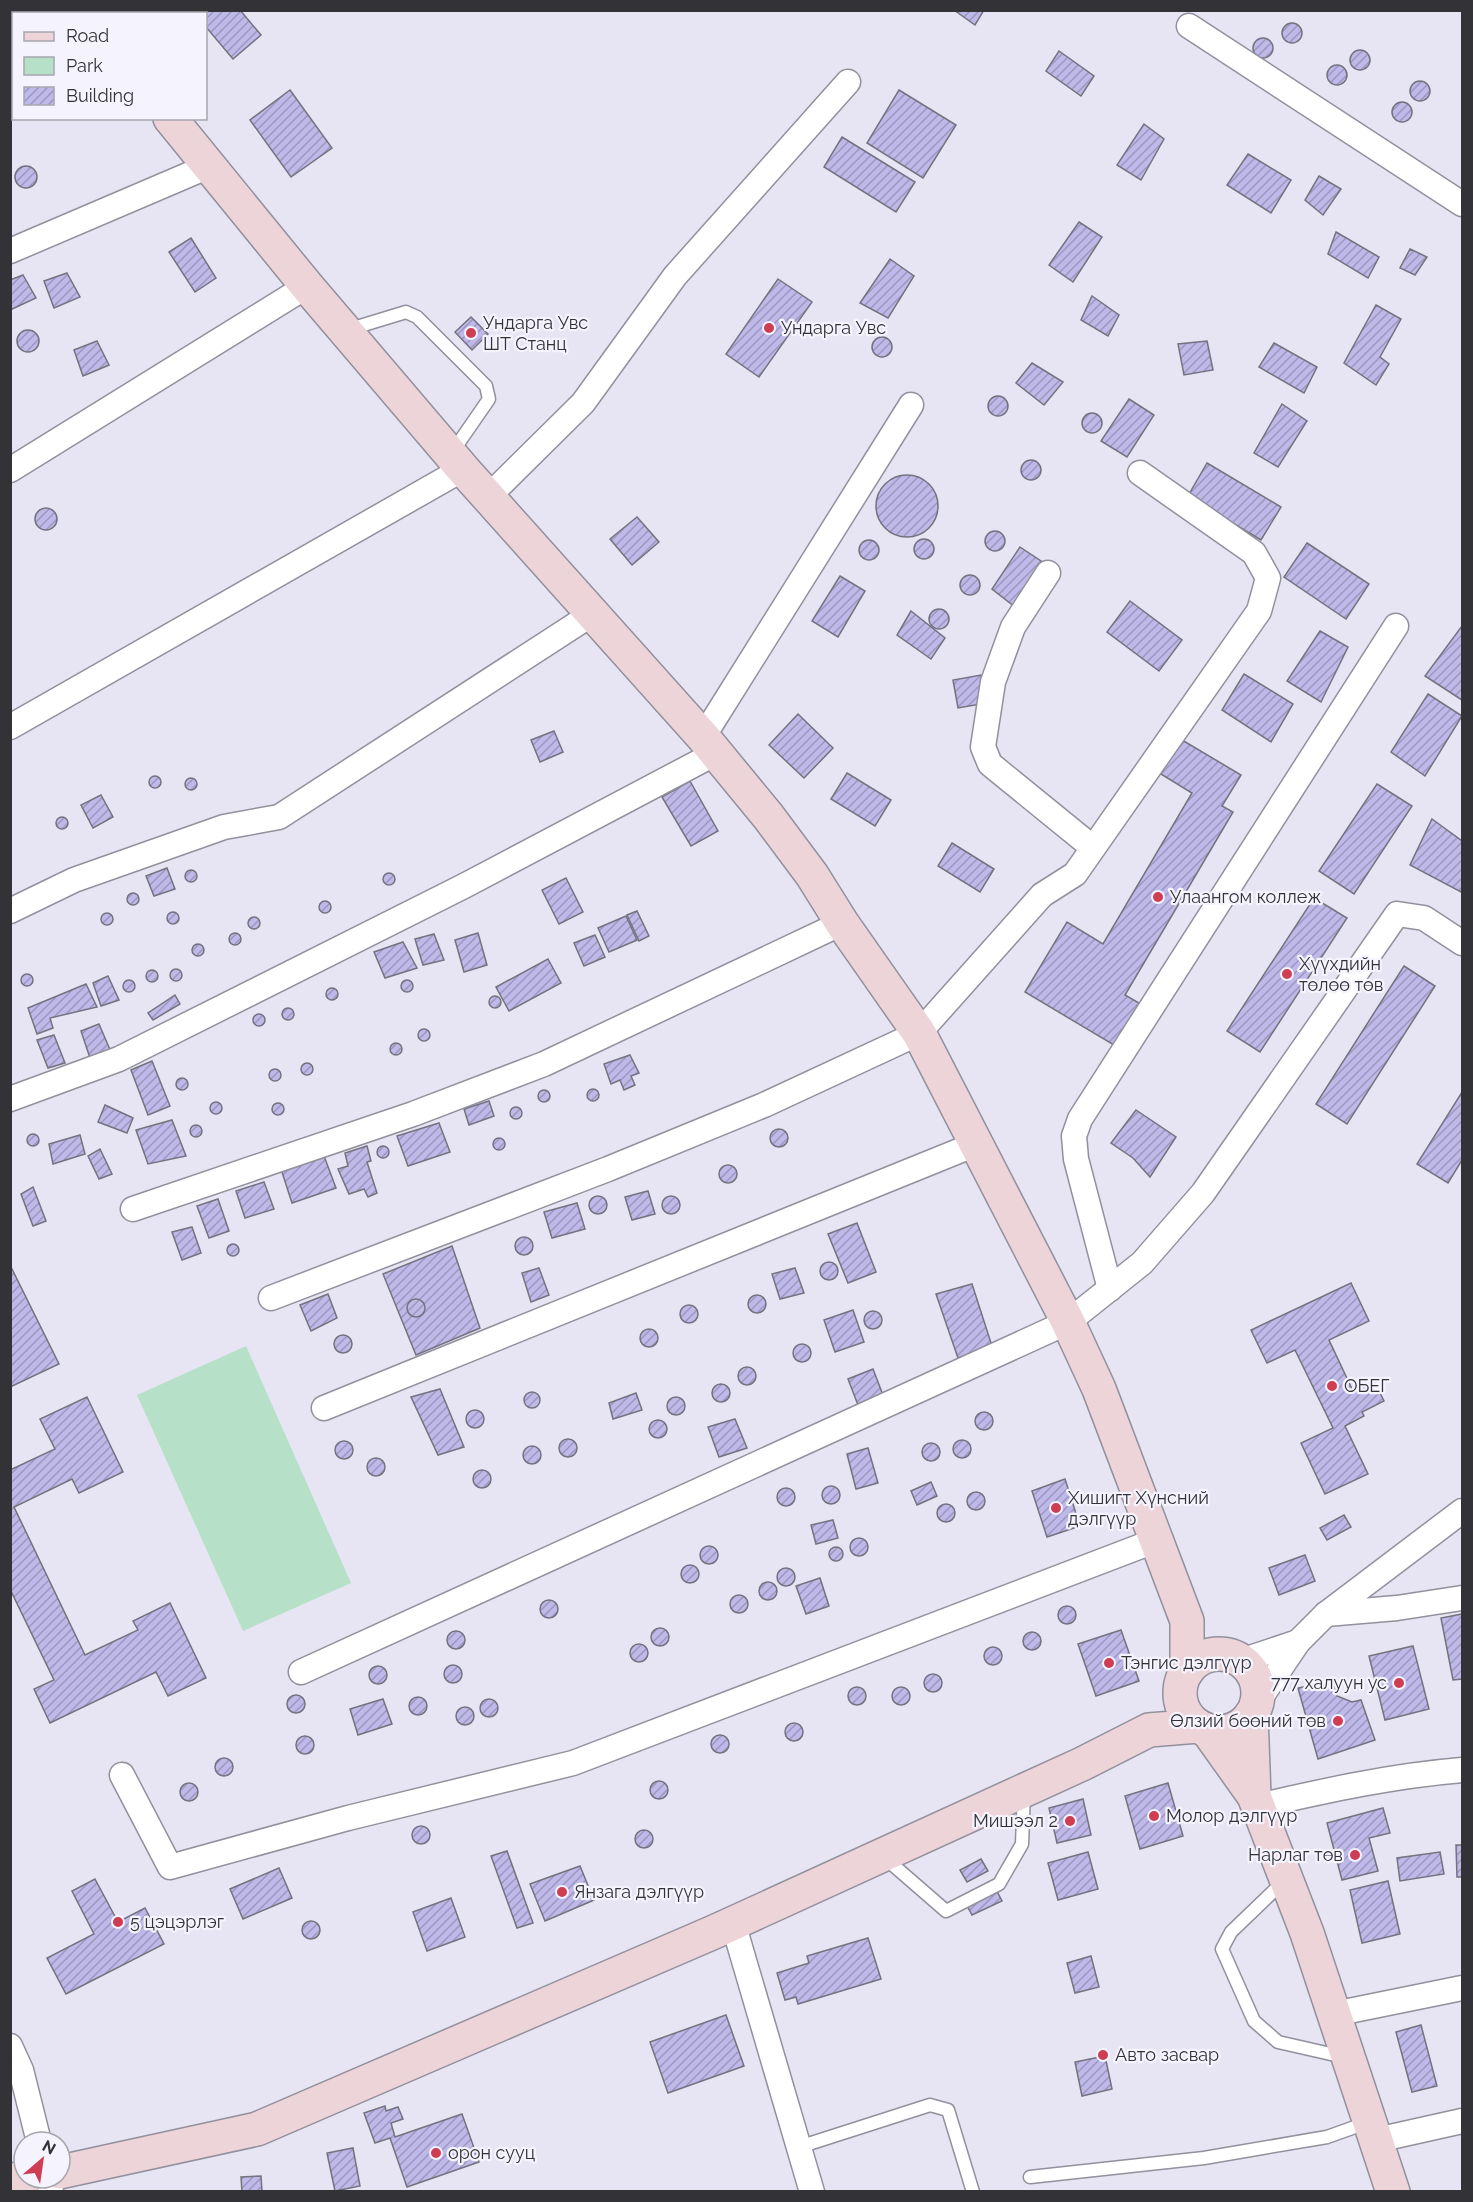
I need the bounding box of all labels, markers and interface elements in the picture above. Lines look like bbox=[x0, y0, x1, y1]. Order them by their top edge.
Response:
legend bbox=[12, 12, 207, 120]
text: Road bbox=[66, 25, 109, 46]
text: Park bbox=[66, 55, 103, 76]
text: Building bbox=[66, 85, 134, 106]
place label: Ундарга Увс ШТ Станц bbox=[483, 312, 588, 354]
place label: Ундарга Увс bbox=[781, 317, 886, 338]
marker: Ундарга Увс bbox=[762, 321, 776, 335]
marker: Ундарга Увс ШТ Станц bbox=[464, 326, 478, 340]
place label: Улаангом коллеж bbox=[1170, 886, 1322, 907]
marker: Улаангом коллеж bbox=[1151, 890, 1165, 904]
place label: Хүүхдийн төлөө төв bbox=[1299, 953, 1383, 995]
marker: Хүүхдийн төлөө төв bbox=[1280, 967, 1294, 981]
place label: ОБЕГ bbox=[1344, 1375, 1390, 1396]
marker: ОБЕГ bbox=[1325, 1379, 1339, 1393]
place label: Хишигт Хүнсний дэлгүүр bbox=[1068, 1487, 1209, 1529]
marker: Хишигт Хүнсний дэлгүүр bbox=[1049, 1501, 1063, 1515]
place label: Тэнгис дэлгүүр bbox=[1121, 1652, 1252, 1673]
marker: Тэнгис дэлгүүр bbox=[1102, 1656, 1116, 1670]
place label: 777 халуун ус bbox=[1271, 1672, 1387, 1693]
marker: 777 халуун ус bbox=[1392, 1676, 1406, 1690]
place label: Өлзий бөөний төв bbox=[1170, 1710, 1326, 1731]
marker: Өлзий бөөний төв bbox=[1331, 1714, 1345, 1728]
place label: Молор дэлгүүр bbox=[1166, 1805, 1297, 1826]
marker: Молор дэлгүүр bbox=[1147, 1809, 1161, 1823]
place label: Мишээл 2 bbox=[973, 1810, 1058, 1831]
marker: Мишээл 2 bbox=[1063, 1814, 1077, 1828]
place label: Нарлаг төв bbox=[1248, 1844, 1343, 1865]
marker: Нарлаг төв bbox=[1348, 1848, 1362, 1862]
place label: Янзага дэлгүүр bbox=[574, 1881, 704, 1902]
marker: Янзага дэлгүүр bbox=[555, 1885, 569, 1899]
place label: 5 цэцэрлэг bbox=[130, 1911, 224, 1932]
marker: 5 цэцэрлэг bbox=[111, 1915, 125, 1929]
place label: Авто засвар bbox=[1115, 2044, 1219, 2065]
marker: Авто засвар bbox=[1096, 2048, 1110, 2062]
north arrow bbox=[12, 2130, 72, 2190]
text: N bbox=[39, 2136, 59, 2159]
place label: орон сууц bbox=[448, 2142, 535, 2163]
marker: орон сууц bbox=[429, 2146, 443, 2160]

